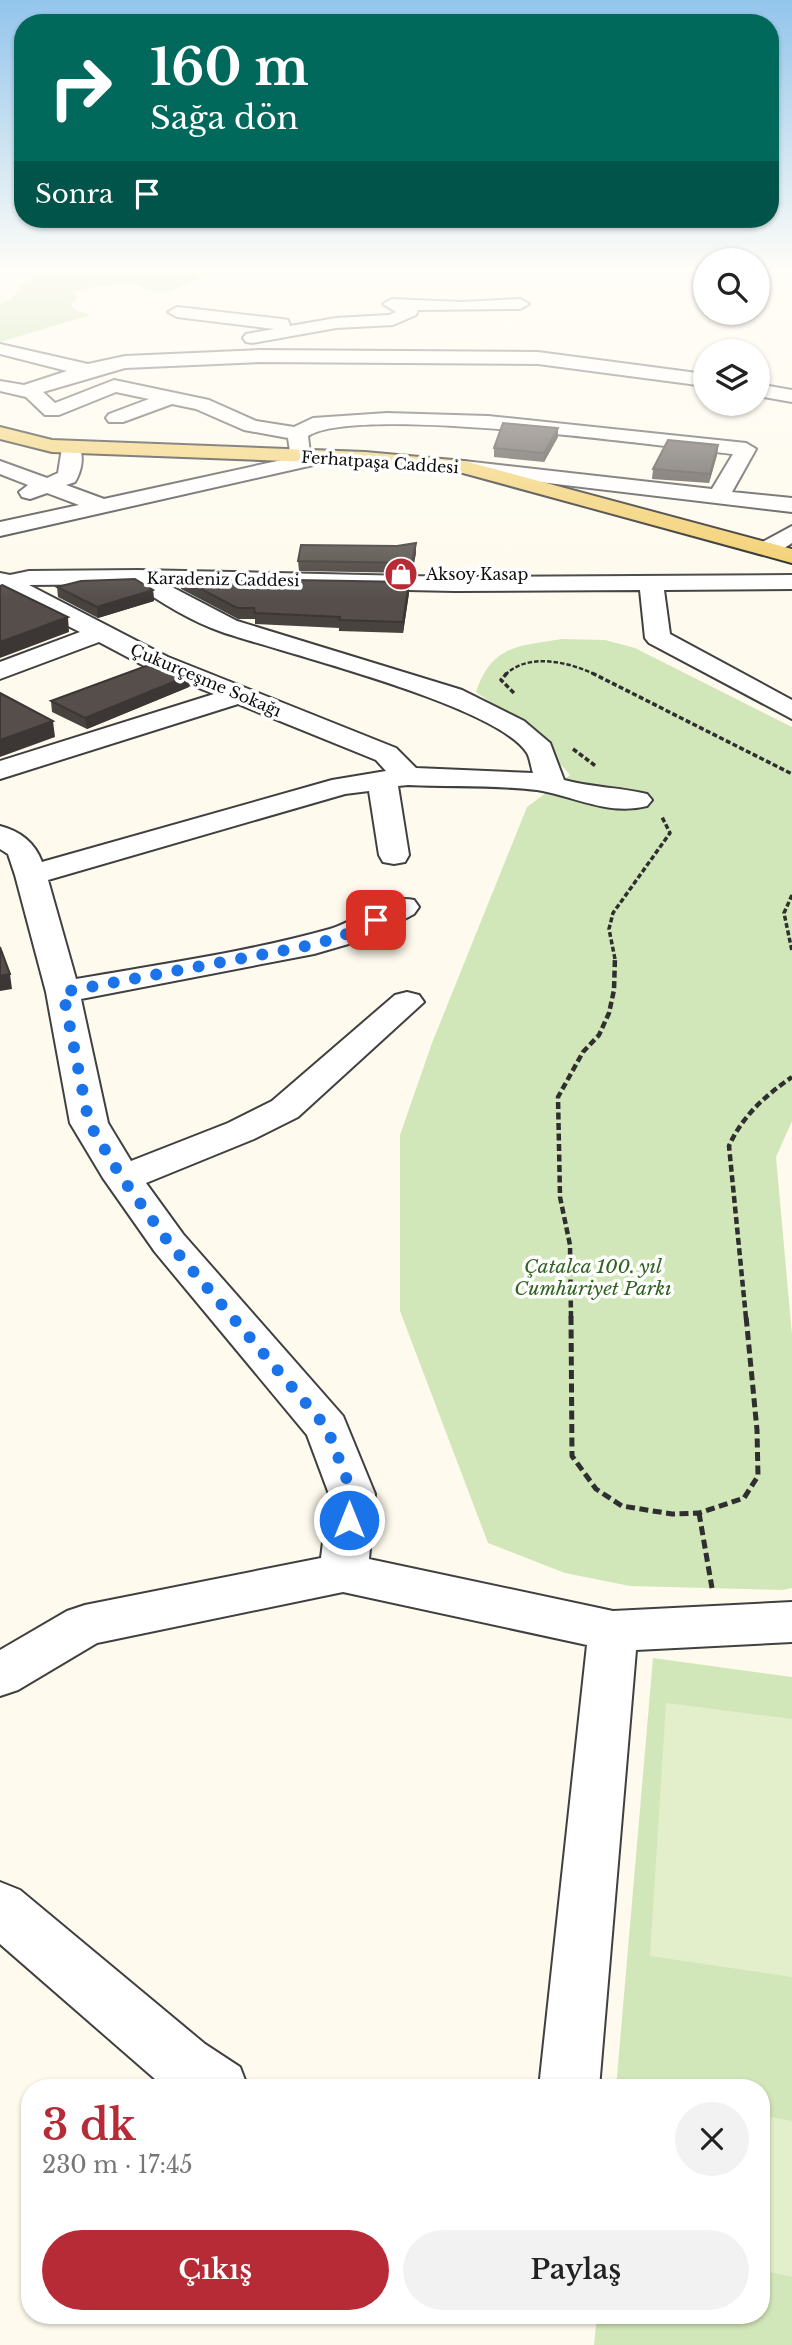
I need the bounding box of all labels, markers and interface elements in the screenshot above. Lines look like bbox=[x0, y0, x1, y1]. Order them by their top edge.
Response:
text: 160 m bbox=[150, 37, 309, 98]
icon: right bbox=[35, 42, 126, 133]
text: Sağa dön bbox=[150, 98, 299, 138]
icon: arrive bbox=[128, 175, 166, 213]
text: Sonra bbox=[35, 178, 114, 210]
map controls bbox=[693, 248, 770, 416]
button: search bbox=[693, 248, 770, 325]
button: layers bbox=[693, 339, 770, 416]
street label: Ferhatpaşa Caddesi bbox=[300, 447, 460, 478]
shop icon: Aksoy Kasap bbox=[382, 555, 420, 593]
place label: Aksoy Kasap bbox=[425, 564, 528, 584]
street label: Karadeniz Caddesi bbox=[146, 568, 300, 590]
street label: Çukurçeşme Sokağı bbox=[127, 639, 285, 721]
pin bbox=[346, 890, 406, 950]
icon: arrive bbox=[357, 901, 395, 939]
park label: Çatalca 100. yıl Cumhuriyet Parkı bbox=[514, 1255, 672, 1300]
position arrow bbox=[312, 1483, 386, 1557]
text: 3 dk bbox=[42, 2099, 136, 2151]
button: close bbox=[675, 2102, 749, 2176]
text: 230 m · 17:45 bbox=[42, 2151, 193, 2179]
button: Çıkış bbox=[42, 2230, 389, 2310]
button: Paylaş bbox=[403, 2230, 749, 2310]

